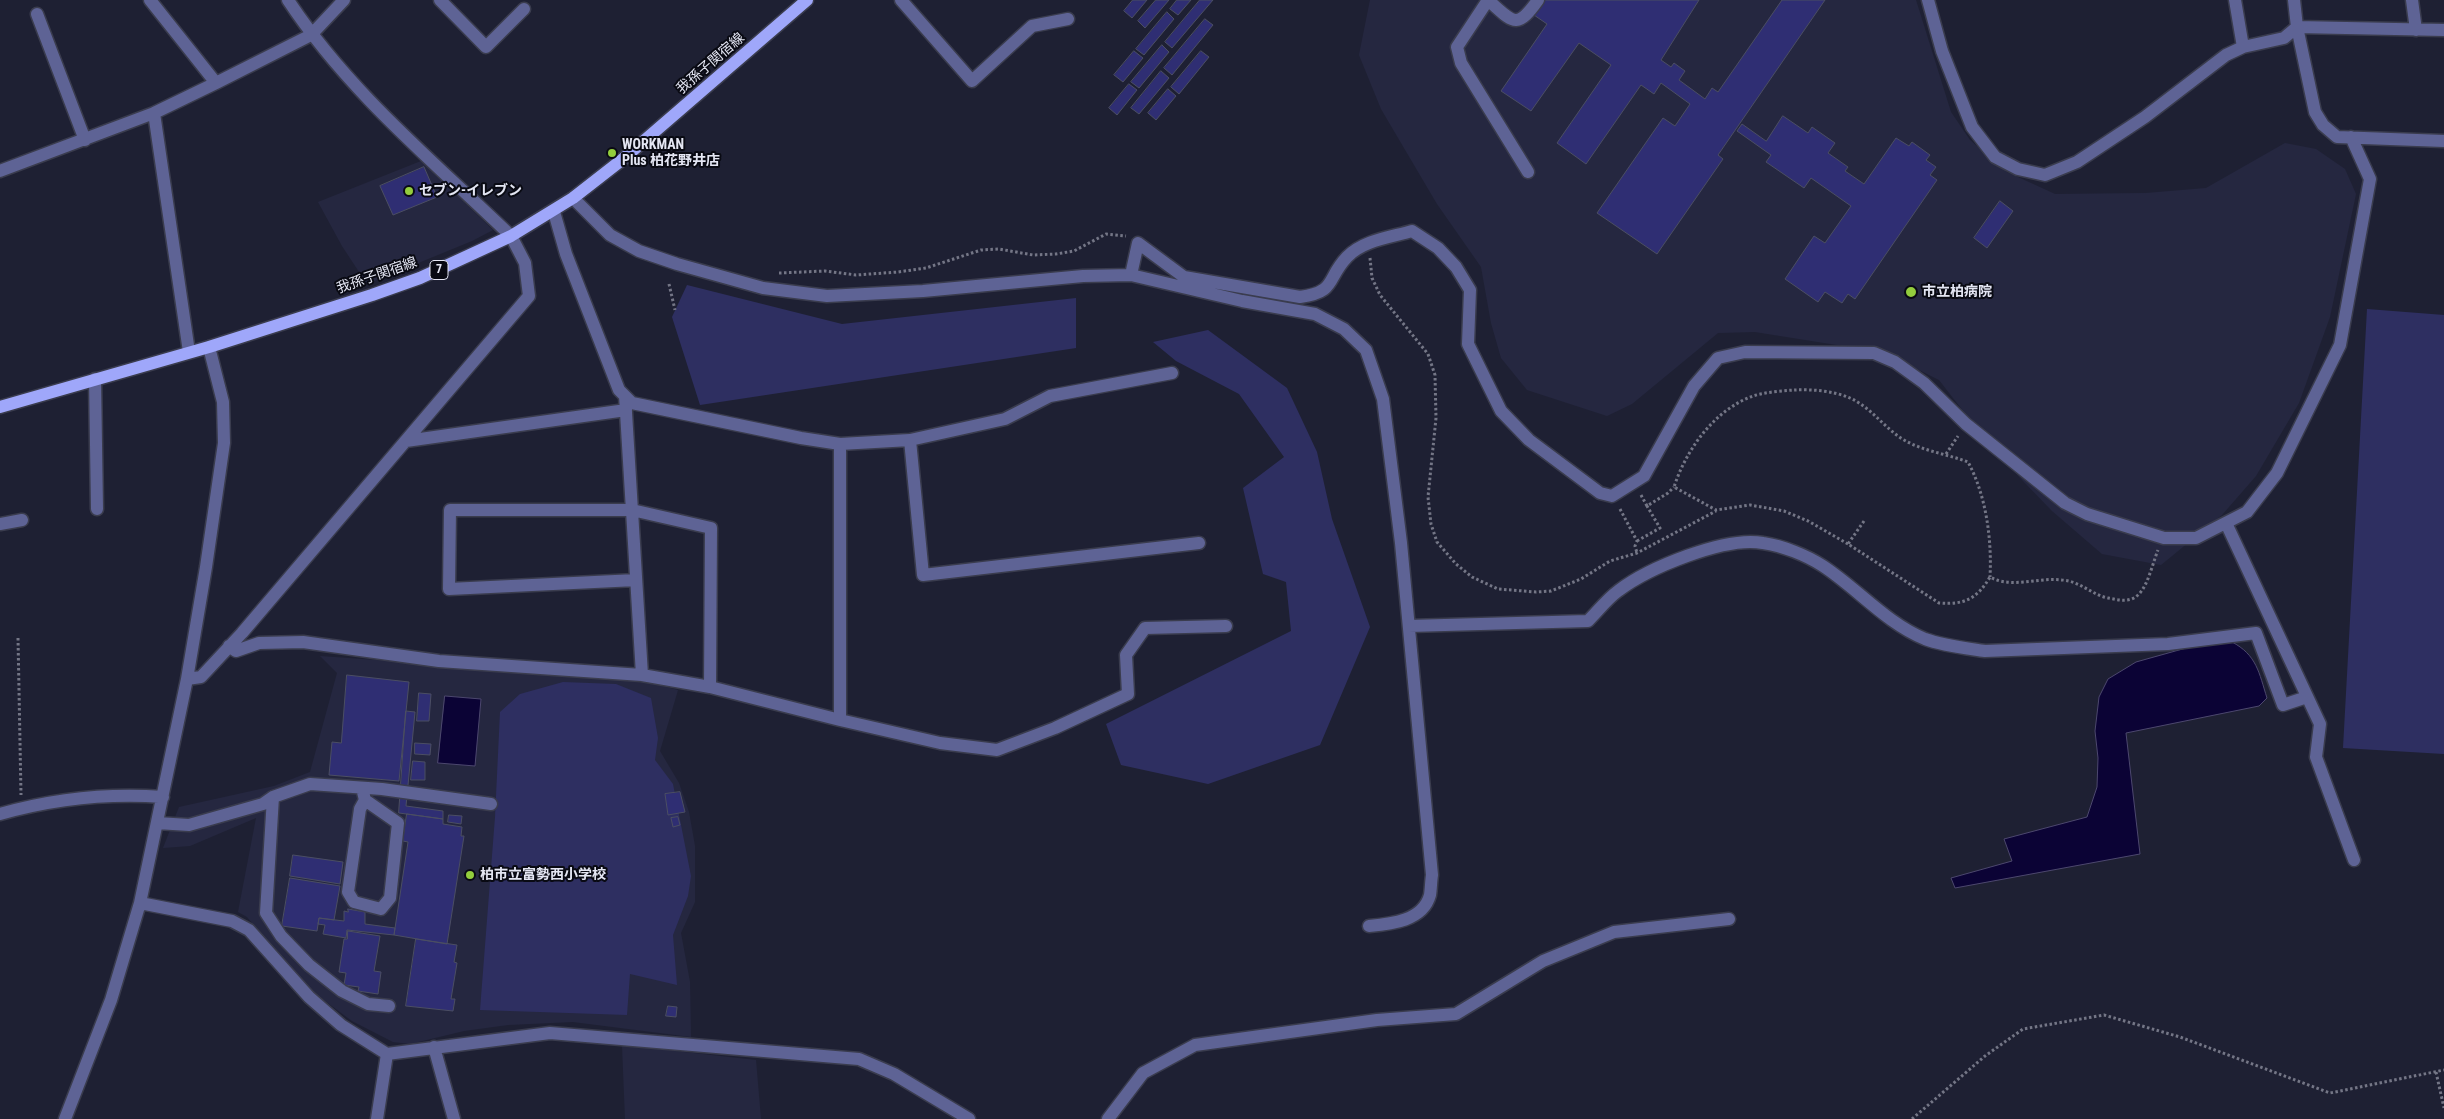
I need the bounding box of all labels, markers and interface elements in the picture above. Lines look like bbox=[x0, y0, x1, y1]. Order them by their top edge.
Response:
street label: 我孫子関宿線 bbox=[674, 30, 748, 98]
place label: WORKMAN Plus 柏花野井店 bbox=[622, 137, 720, 170]
marker: WORKMAN Plus 柏花野井店 bbox=[606, 147, 618, 159]
place label: セブン-イレブン bbox=[419, 183, 522, 199]
marker: セブン-イレブン bbox=[403, 185, 415, 197]
street label: 我孫子関宿線 bbox=[335, 254, 419, 298]
road number: 7 bbox=[430, 260, 448, 280]
place label: 市立柏病院 bbox=[1922, 284, 1992, 300]
marker: 市立柏病院 bbox=[1904, 285, 1918, 299]
place label: 柏市立富勢西小学校 bbox=[480, 867, 606, 883]
marker: 柏市立富勢西小学校 bbox=[464, 869, 476, 881]

